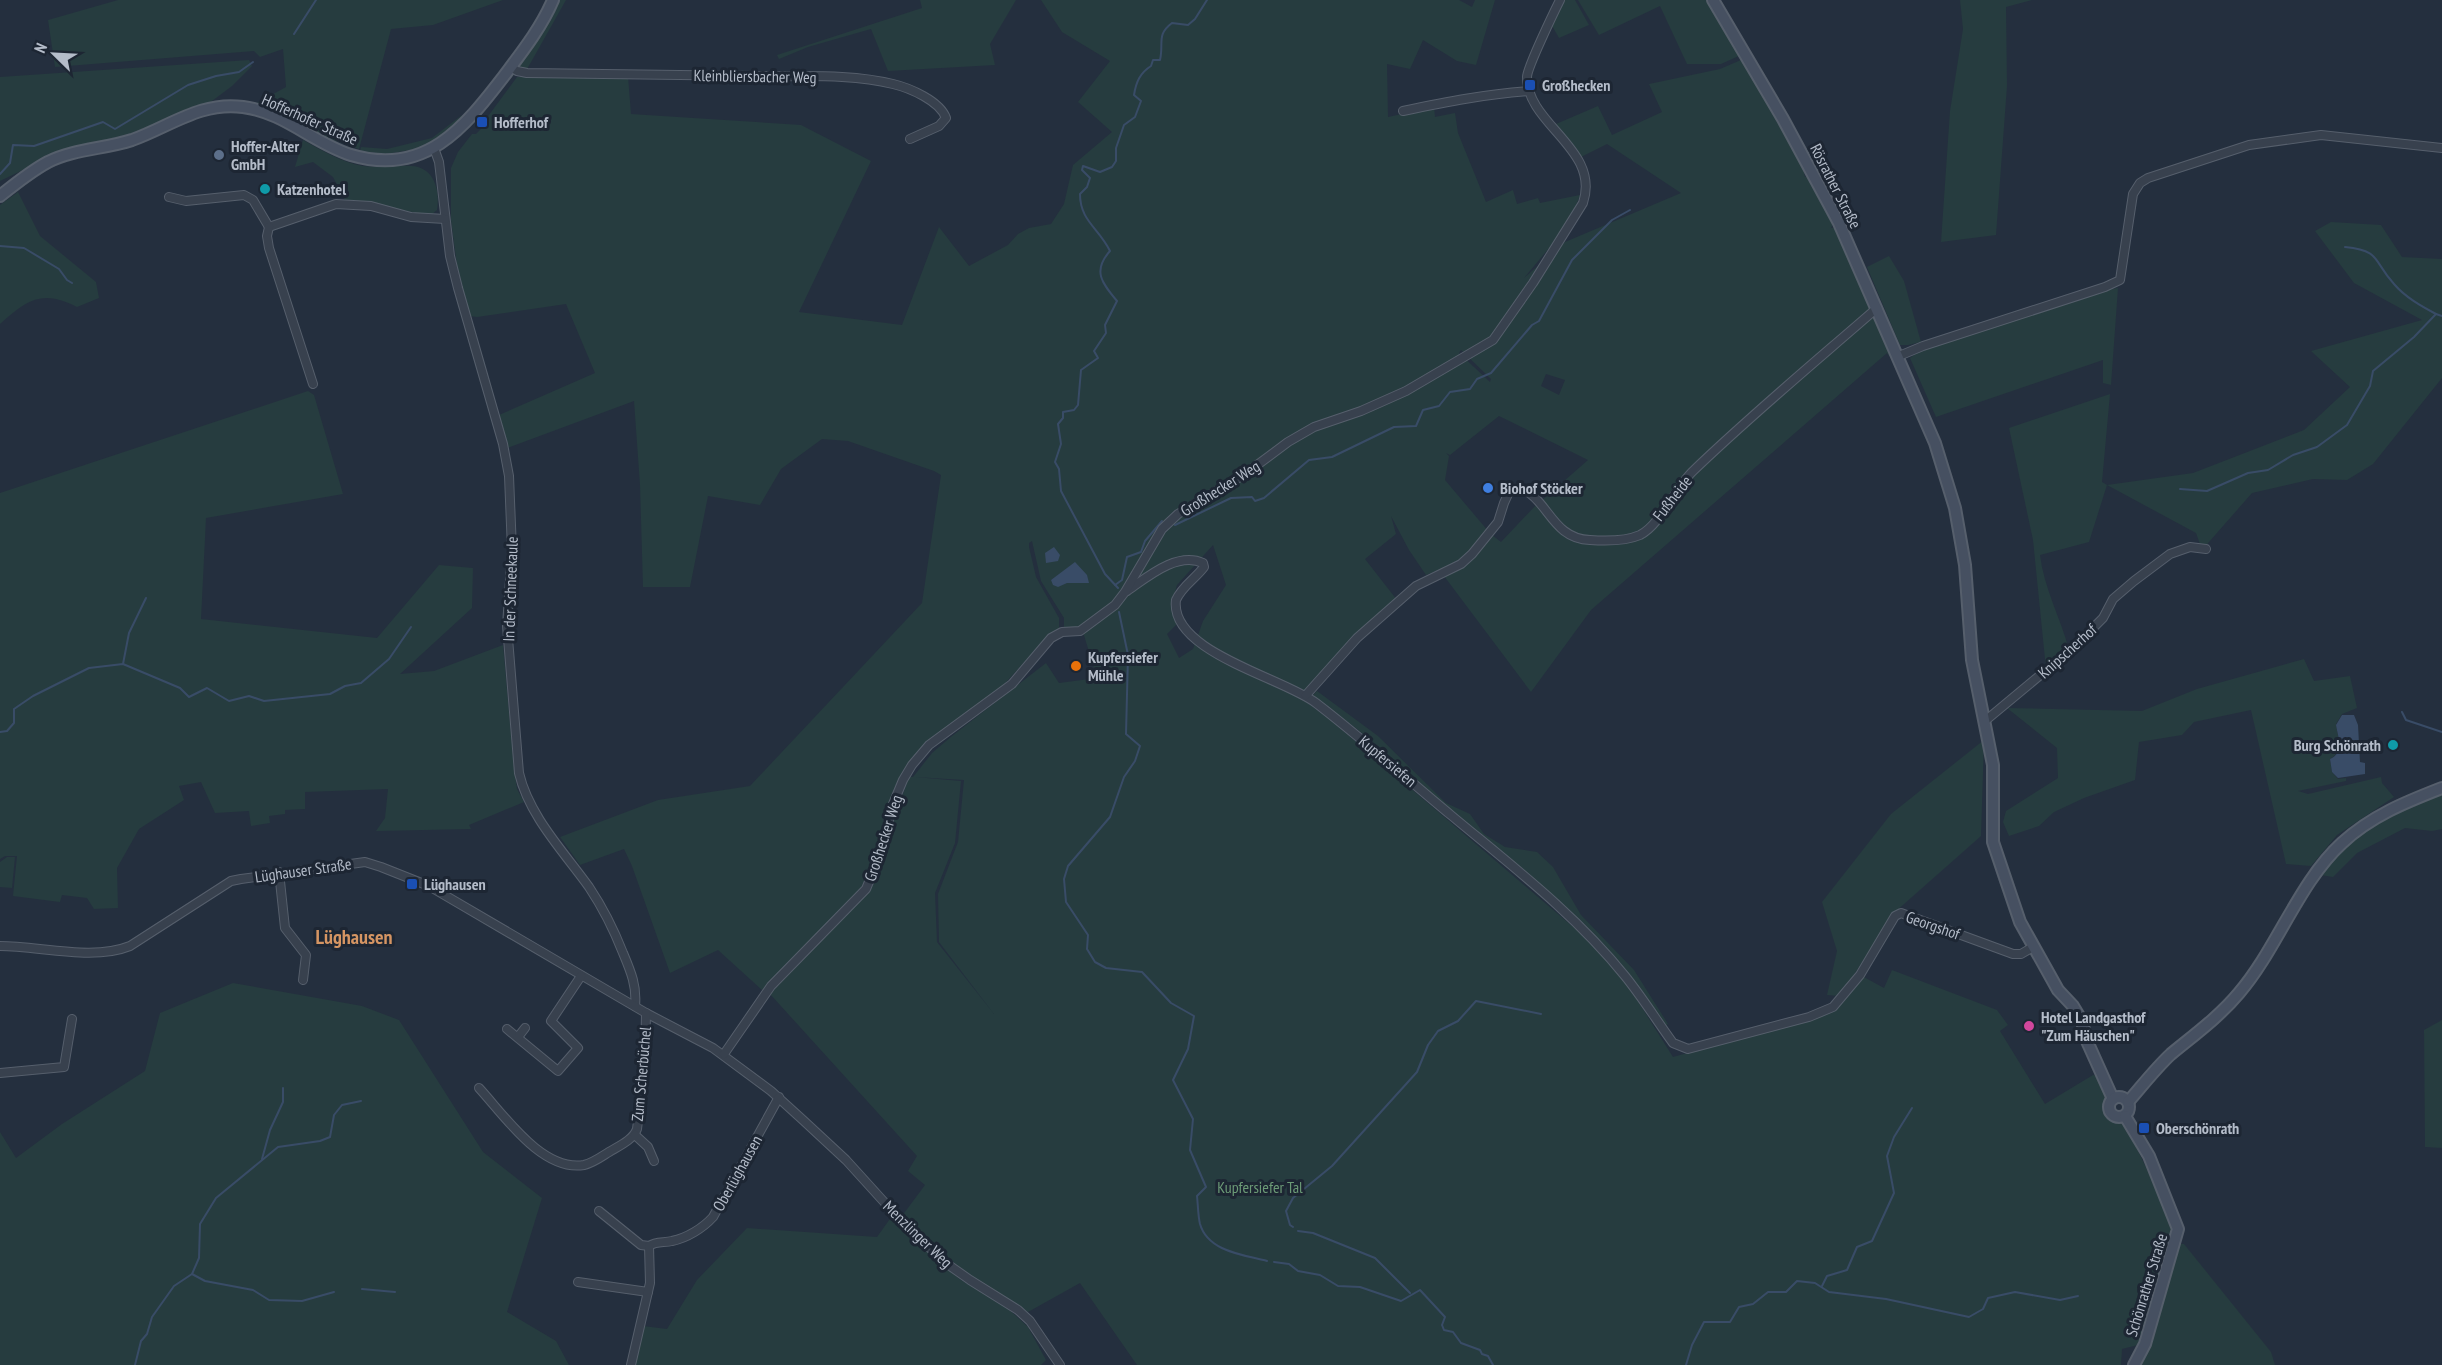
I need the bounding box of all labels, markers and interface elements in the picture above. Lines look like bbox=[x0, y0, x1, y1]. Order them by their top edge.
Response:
north arrow bbox=[24, 24, 84, 84]
text: N bbox=[29, 40, 51, 56]
street label: Kleinbliersbacher Weg bbox=[693, 65, 817, 87]
place label: Großhecken bbox=[1542, 75, 1611, 95]
marker: Großhecken bbox=[1523, 78, 1537, 92]
street label: Hofferhofer Straße bbox=[259, 89, 361, 149]
place label: Hofferhof bbox=[494, 112, 549, 132]
marker: Hofferhof bbox=[475, 115, 489, 129]
place label: Hoffer-Alter GmbH bbox=[231, 136, 299, 174]
street label: Rösrather Straße bbox=[1806, 140, 1866, 232]
marker: Hoffer-Alter GmbH bbox=[212, 148, 226, 162]
place label: Katzenhotel bbox=[277, 179, 346, 199]
marker: Katzenhotel bbox=[258, 182, 272, 196]
street label: Großhecker Weg bbox=[1177, 456, 1263, 520]
street label: Fußheide bbox=[1648, 471, 1696, 525]
place label: Biohof Stöcker bbox=[1500, 478, 1583, 498]
marker: Biohof Stöcker bbox=[1481, 481, 1495, 495]
street label: In der Schneekaule bbox=[498, 536, 522, 642]
street label: Knipscherhof bbox=[2034, 619, 2101, 683]
place label: Kupfersiefer Mühle bbox=[1088, 647, 1158, 685]
marker: Kupfersiefer Mühle bbox=[1069, 659, 1083, 673]
street label: Kupfersiefen bbox=[1355, 731, 1421, 791]
place label: Burg Schönrath bbox=[2294, 735, 2381, 755]
marker: Burg Schönrath bbox=[2386, 738, 2400, 752]
street label: Großhecker Weg bbox=[860, 792, 906, 884]
street label: Lüghauser Straße bbox=[254, 853, 352, 887]
place label: Lüghausen bbox=[424, 874, 486, 894]
marker: Lüghausen bbox=[405, 877, 419, 891]
street label: Georgshof bbox=[1903, 906, 1964, 944]
district label: Lüghausen bbox=[315, 924, 393, 950]
place label: Hotel Landgasthof "Zum Häuschen" bbox=[2041, 1007, 2146, 1045]
marker: Hotel Landgasthof "Zum Häuschen" bbox=[2022, 1019, 2036, 1033]
street label: Zum Scherbüchel bbox=[627, 1026, 655, 1122]
place label: Oberschönrath bbox=[2156, 1118, 2239, 1138]
marker: Oberschönrath bbox=[2137, 1121, 2151, 1135]
street label: Oberlüghausen bbox=[708, 1132, 766, 1214]
park label: Kupfersiefer Tal bbox=[1217, 1177, 1303, 1197]
street label: Menzlinger Weg bbox=[879, 1196, 957, 1272]
street label: Schönrather Straße bbox=[2121, 1231, 2171, 1339]

